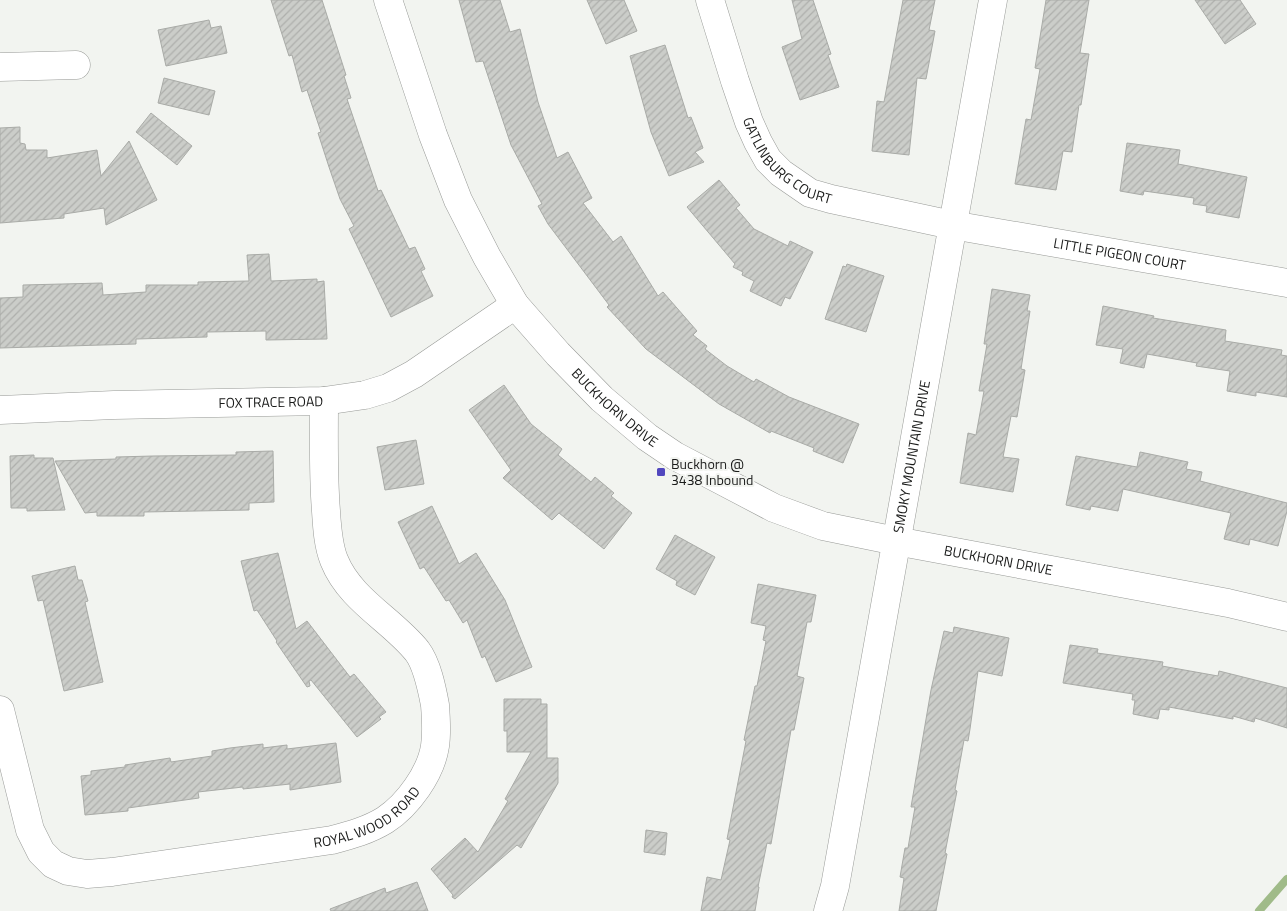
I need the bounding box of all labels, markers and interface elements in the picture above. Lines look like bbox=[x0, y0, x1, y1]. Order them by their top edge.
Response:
street label: GATLINBURG COURT bbox=[738, 114, 835, 209]
street label: LITTLE PIGEON COURT bbox=[1052, 232, 1188, 275]
street label: BUCKHORN DRIVE bbox=[567, 363, 663, 452]
street label: SMOKY MOUNTAIN DRIVE bbox=[887, 378, 935, 535]
street label: FOX TRACE ROAD bbox=[218, 390, 323, 413]
place label: Buckhorn @ 3438 Inbound bbox=[671, 453, 754, 490]
marker: Buckhorn @ 3438 Inbound bbox=[655, 466, 667, 478]
street label: BUCKHORN DRIVE bbox=[942, 539, 1055, 580]
street label: ROYAL WOOD ROAD bbox=[312, 782, 425, 853]

